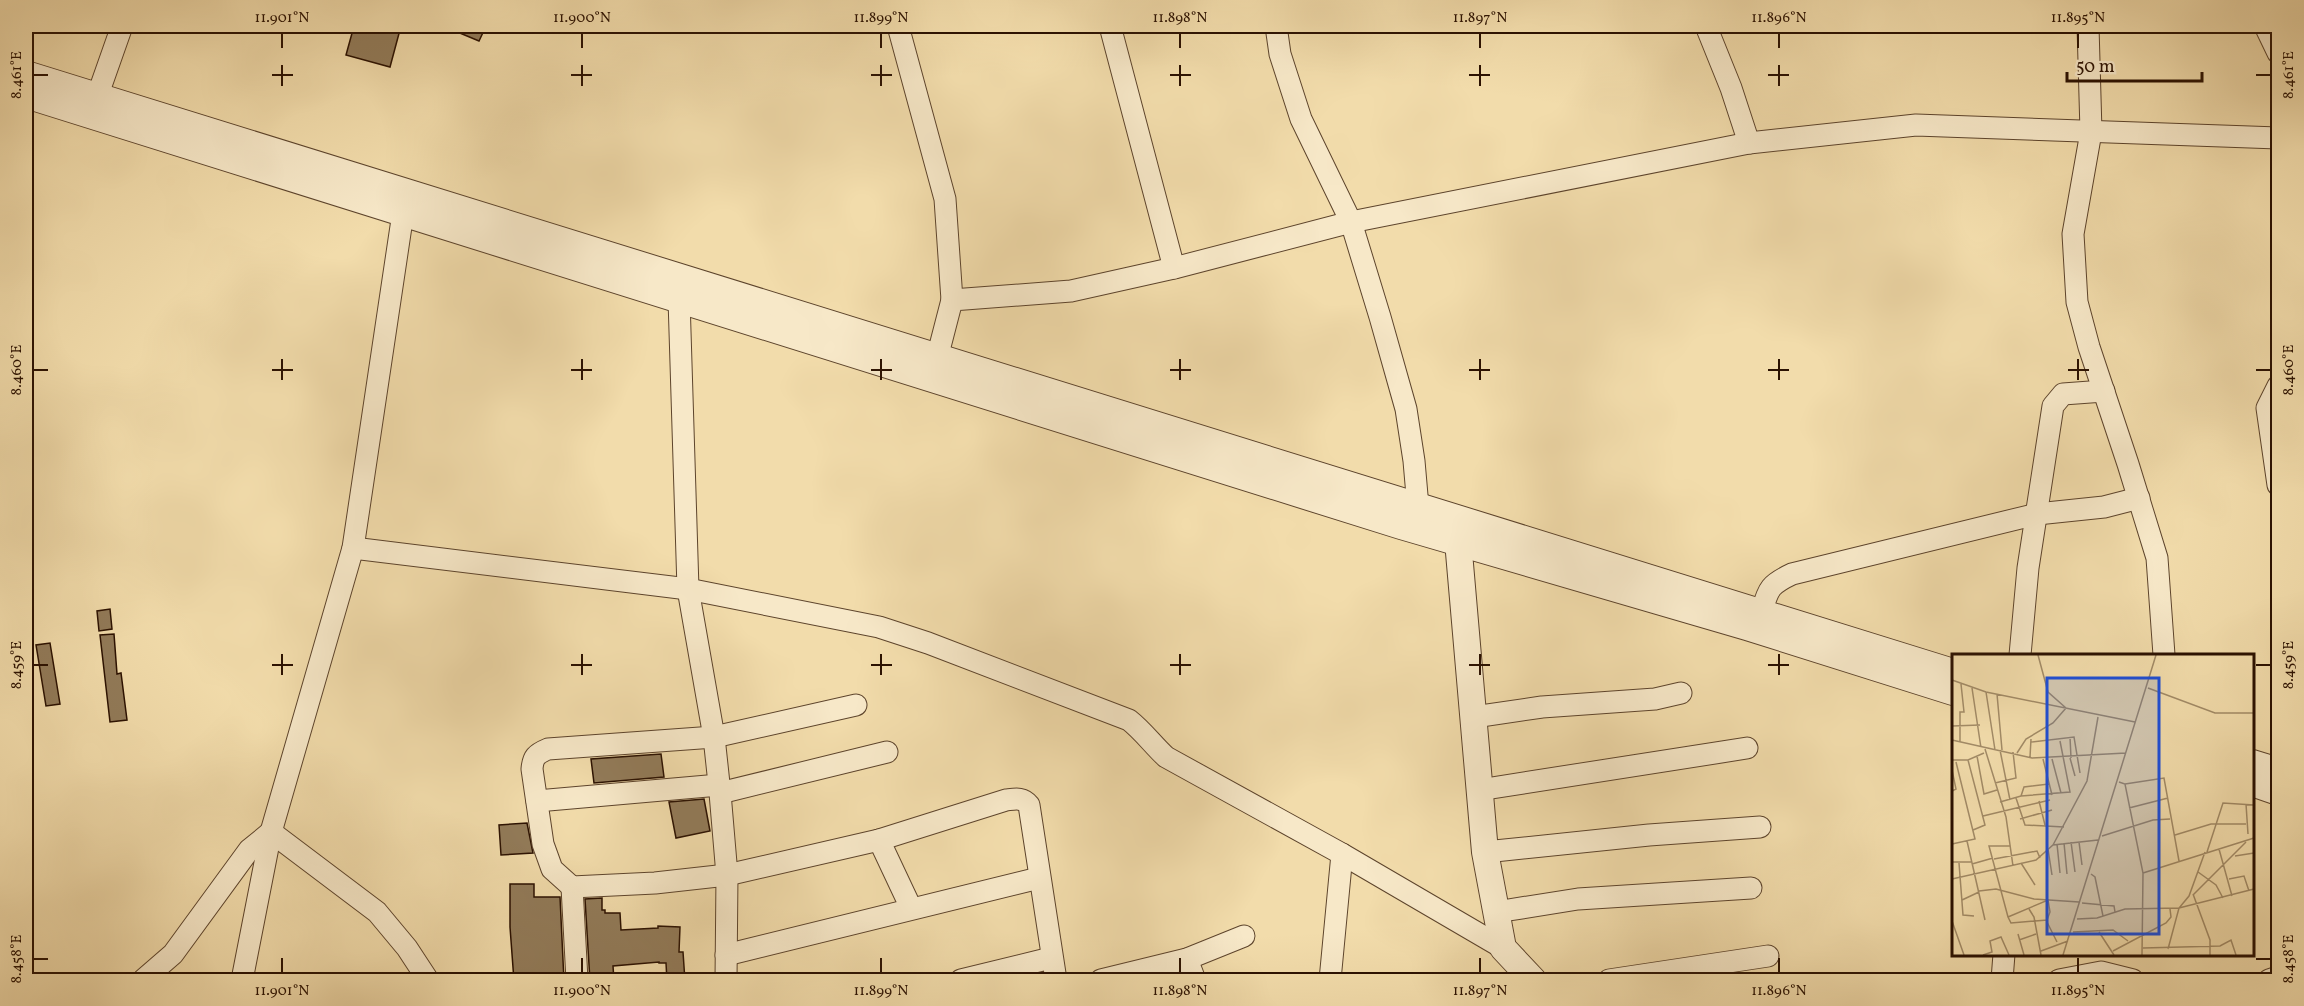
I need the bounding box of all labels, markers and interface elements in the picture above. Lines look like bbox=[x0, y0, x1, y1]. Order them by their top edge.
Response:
text: 11.901°N bbox=[255, 8, 309, 29]
text: 11.900°N bbox=[553, 8, 611, 29]
text: 11.899°N bbox=[854, 8, 908, 29]
text: 11.898°N bbox=[1153, 8, 1207, 29]
text: 11.897°N bbox=[1453, 8, 1507, 29]
text: 11.896°N bbox=[1751, 8, 1807, 29]
text: 11.895°N bbox=[2051, 8, 2105, 29]
scale bar bbox=[2067, 45, 2202, 83]
text: 8.461°E bbox=[7, 51, 28, 99]
text: 8.461°E bbox=[2279, 51, 2300, 99]
text: 50 m bbox=[2076, 55, 2115, 80]
text: 8.460°E bbox=[7, 345, 28, 395]
text: 8.460°E bbox=[2279, 345, 2300, 395]
text: 8.459°E bbox=[7, 641, 28, 689]
text: 8.459°E bbox=[2279, 641, 2300, 689]
inset map bbox=[1952, 654, 2253, 955]
text: 8.458°E bbox=[7, 934, 28, 984]
text: 8.458°E bbox=[2279, 934, 2300, 984]
text: 11.901°N bbox=[255, 981, 309, 1002]
text: 11.900°N bbox=[553, 981, 611, 1002]
text: 11.899°N bbox=[854, 981, 908, 1002]
text: 11.898°N bbox=[1153, 981, 1207, 1002]
text: 11.897°N bbox=[1453, 981, 1507, 1002]
text: 11.896°N bbox=[1751, 981, 1807, 1002]
text: 11.895°N bbox=[2051, 981, 2105, 1002]

